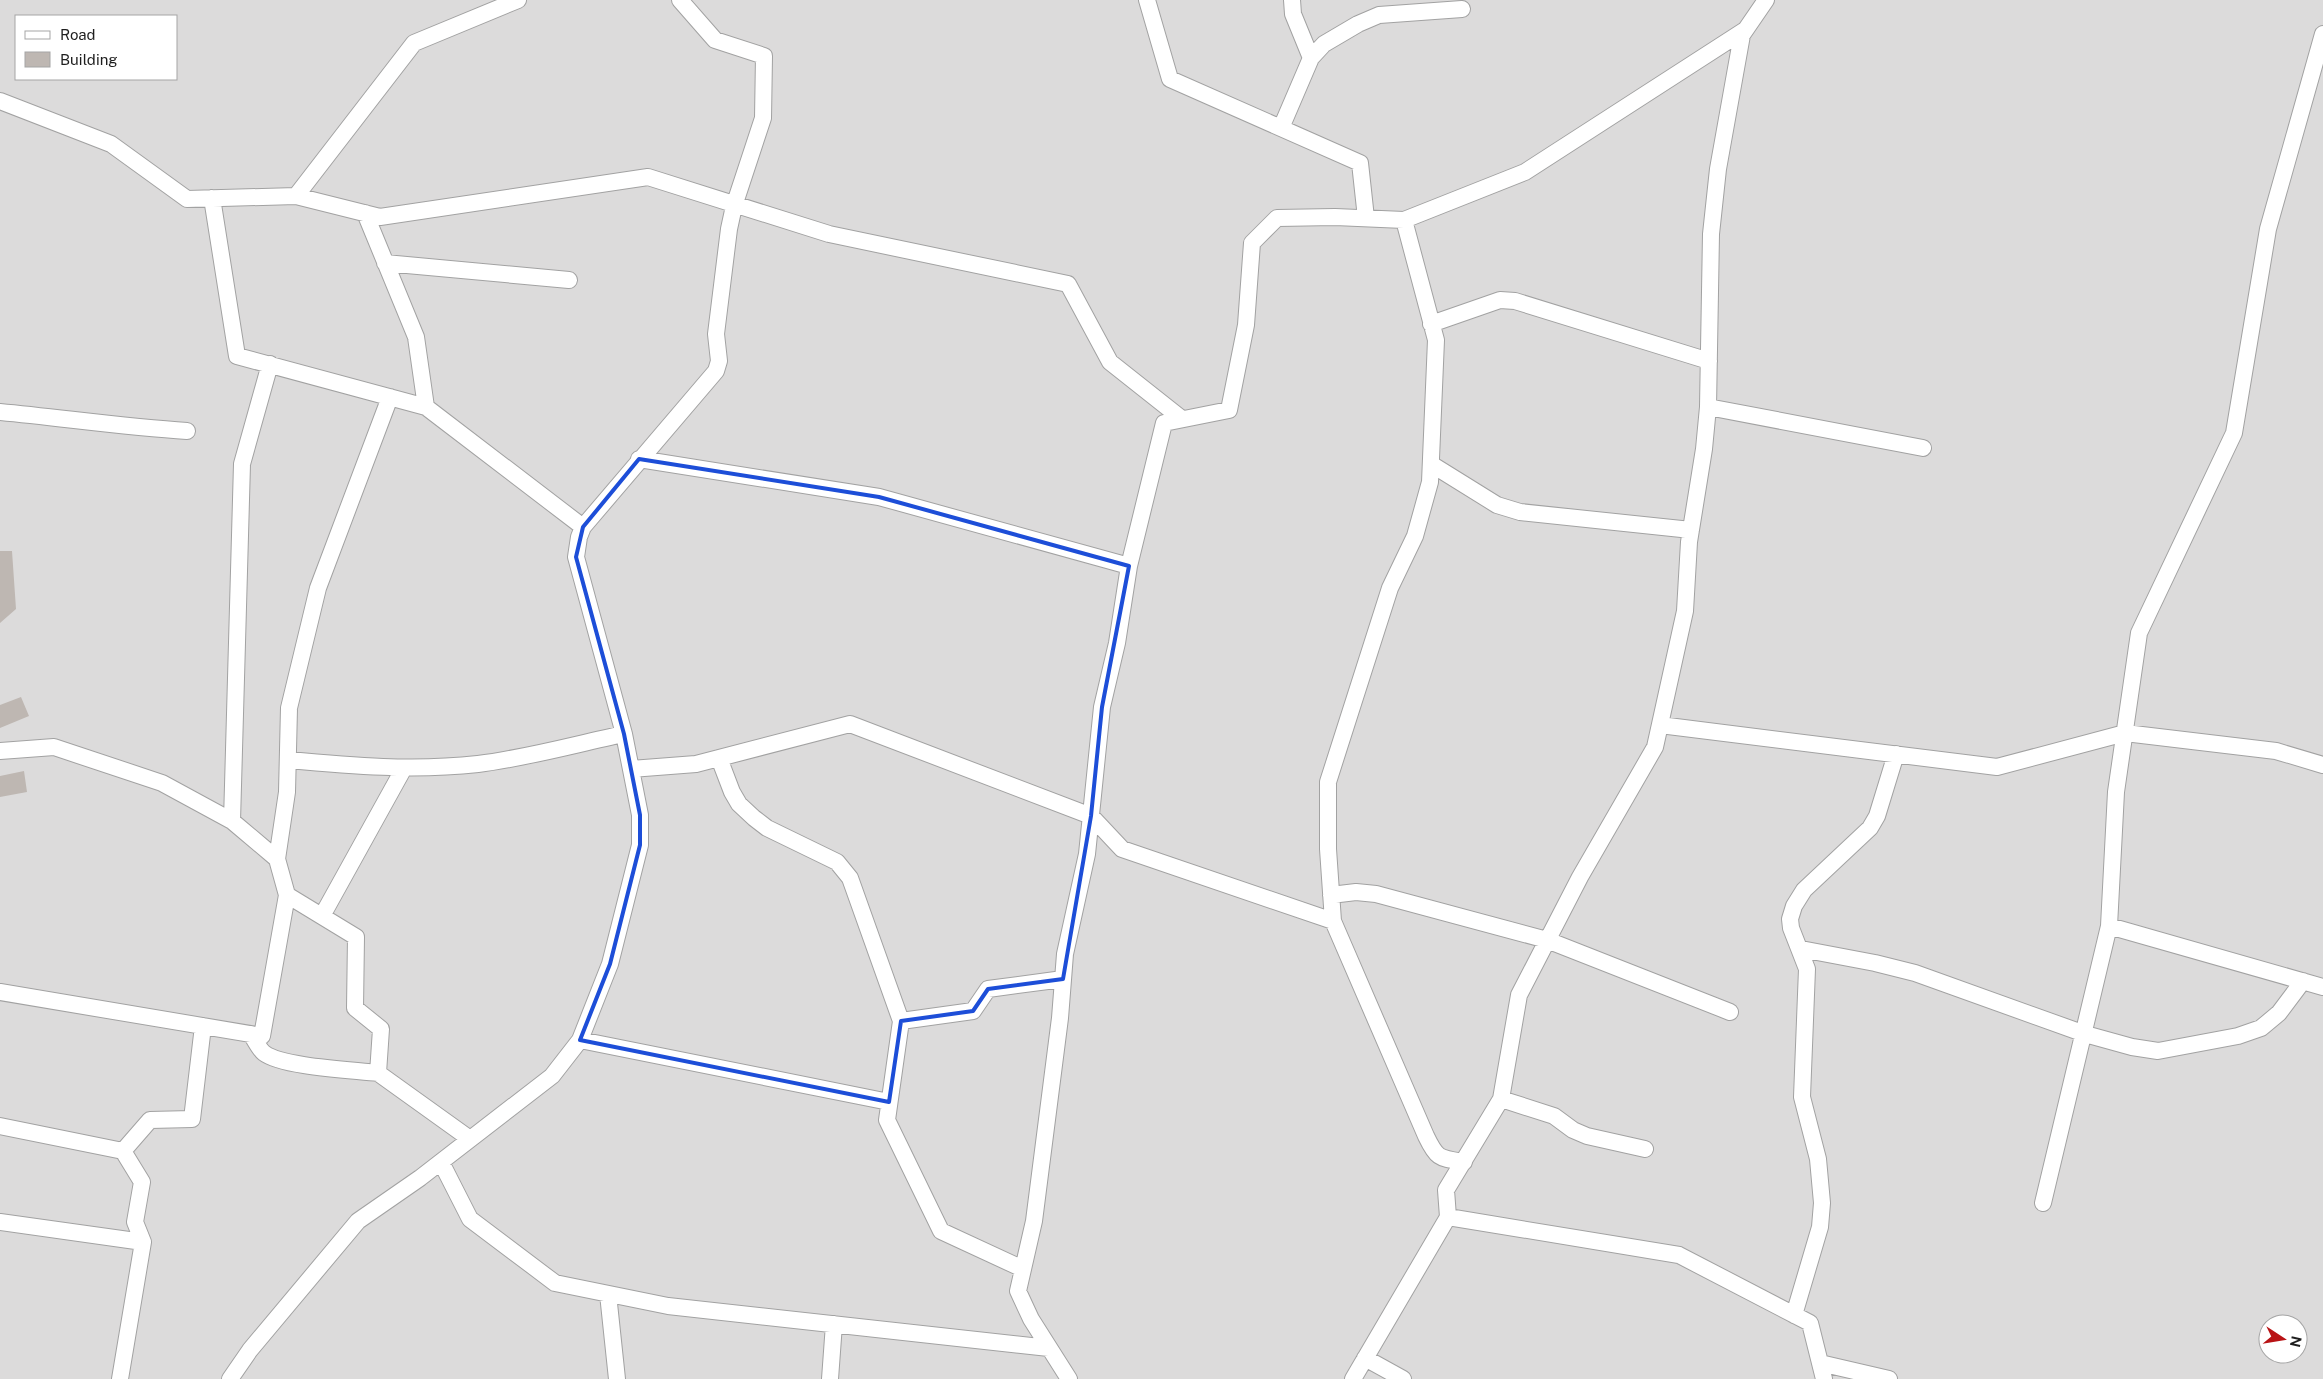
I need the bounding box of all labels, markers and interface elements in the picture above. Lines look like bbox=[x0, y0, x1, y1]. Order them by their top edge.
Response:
legend bbox=[15, 15, 178, 80]
text: Road bbox=[60, 26, 96, 43]
text: Building bbox=[60, 51, 118, 68]
north arrow bbox=[2258, 1314, 2308, 1364]
text: N bbox=[2287, 1335, 2305, 1349]

